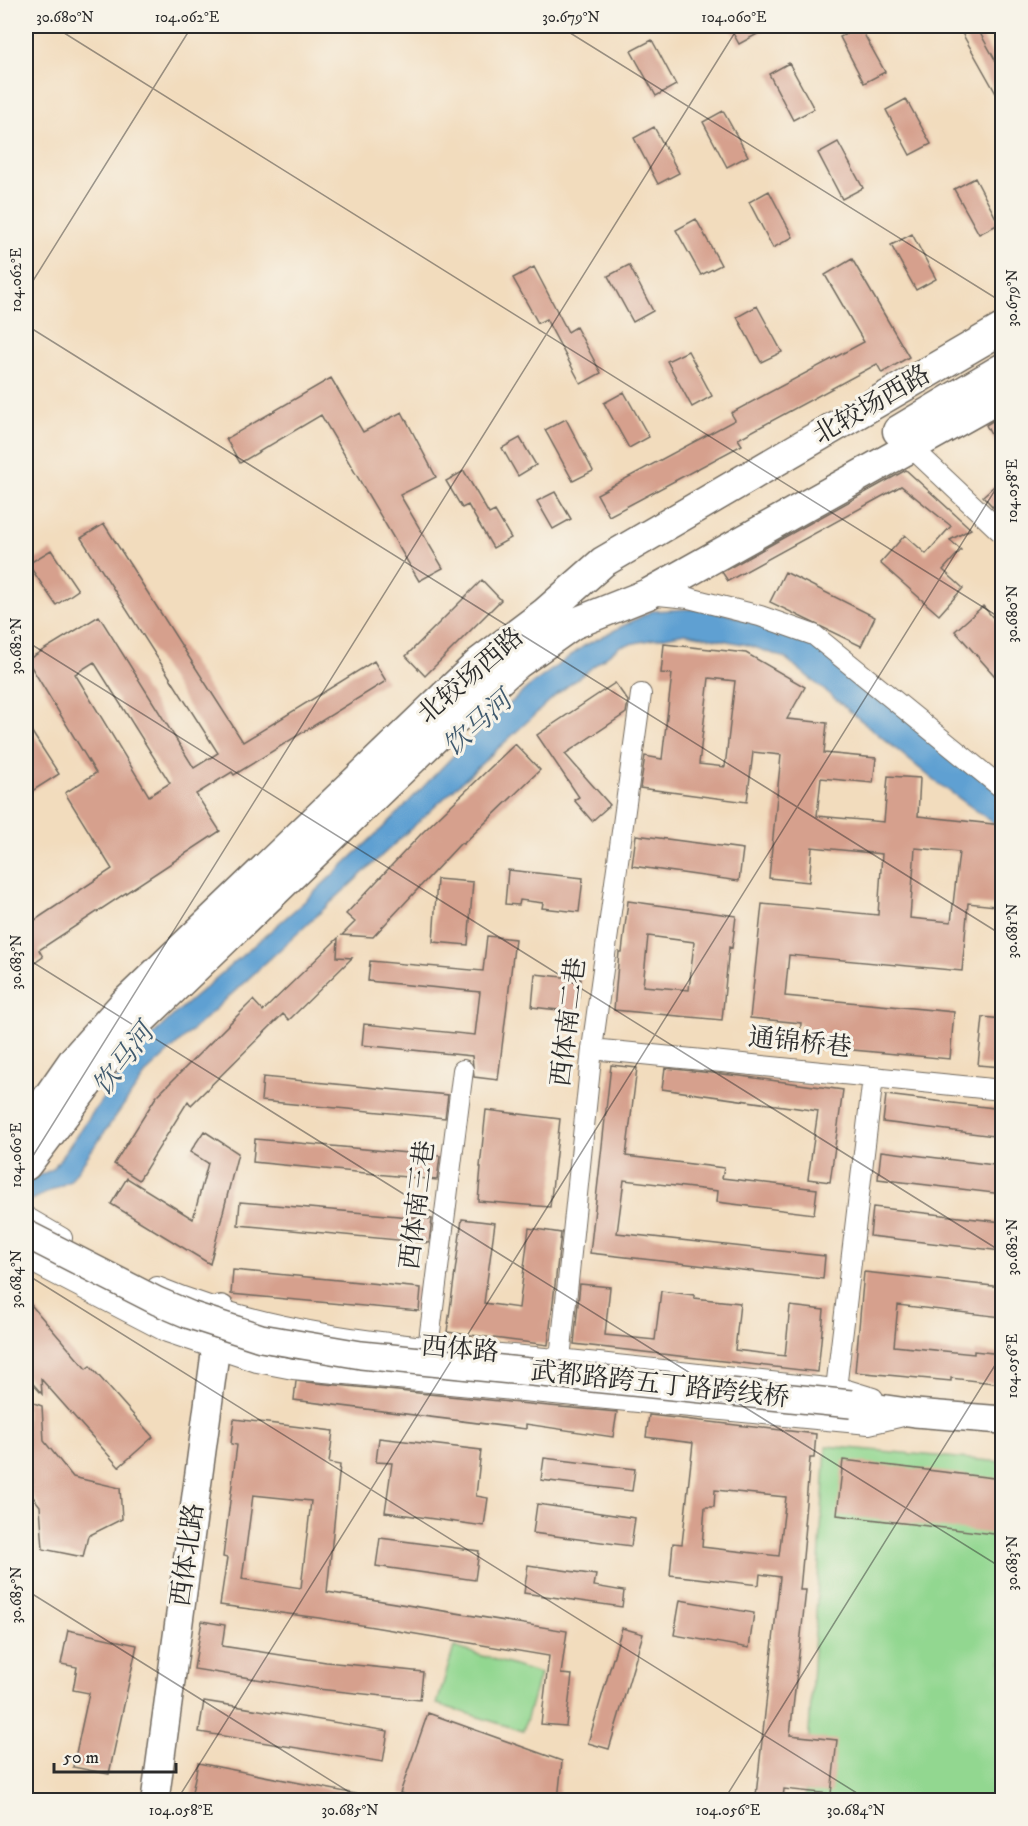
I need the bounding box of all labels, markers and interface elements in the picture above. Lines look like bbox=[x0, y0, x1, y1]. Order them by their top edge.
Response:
text: 30.680°N bbox=[36, 8, 94, 27]
text: 104.062°E bbox=[155, 8, 220, 27]
text: 30.679°N bbox=[542, 8, 600, 27]
text: 104.060°E bbox=[701, 8, 767, 27]
text: 104.062°E bbox=[7, 247, 26, 312]
text: 30.679°N bbox=[1003, 269, 1022, 327]
street label: 北较场西路 bbox=[807, 358, 937, 452]
text: 104.058°E bbox=[1003, 458, 1022, 523]
text: 30.680°N bbox=[1003, 585, 1022, 643]
text: 30.682°N bbox=[7, 617, 26, 675]
street label: 北较场西路 bbox=[411, 621, 531, 731]
water label: 饮马河 bbox=[437, 681, 523, 764]
text: 30.681°N bbox=[1003, 903, 1022, 959]
text: 30.683°N bbox=[7, 934, 26, 990]
street label: 西体南二巷 bbox=[545, 955, 593, 1089]
water label: 饮马河 bbox=[86, 1013, 165, 1103]
street label: 通锦桥巷 bbox=[747, 1021, 853, 1065]
text: 104.060°E bbox=[7, 1122, 26, 1188]
street label: 西体南三巷 bbox=[394, 1138, 442, 1272]
text: 30.682°N bbox=[1003, 1218, 1022, 1276]
text: 30.684°N bbox=[7, 1250, 26, 1308]
street label: 西体路 bbox=[420, 1330, 500, 1370]
text: 104.056°E bbox=[1003, 1333, 1022, 1398]
street label: 武都路跨五丁路跨线桥 bbox=[529, 1355, 791, 1415]
street label: 西体北路 bbox=[164, 1501, 212, 1609]
text: 30.683°N bbox=[1003, 1535, 1022, 1591]
text: 30.685°N bbox=[7, 1566, 26, 1624]
scale bar bbox=[54, 1736, 176, 1774]
text: 50 m bbox=[63, 1747, 99, 1769]
text: 104.058°E bbox=[149, 1801, 214, 1820]
text: 30.685°N bbox=[321, 1801, 379, 1820]
text: 104.056°E bbox=[696, 1801, 761, 1820]
text: 30.684°N bbox=[827, 1801, 885, 1820]

